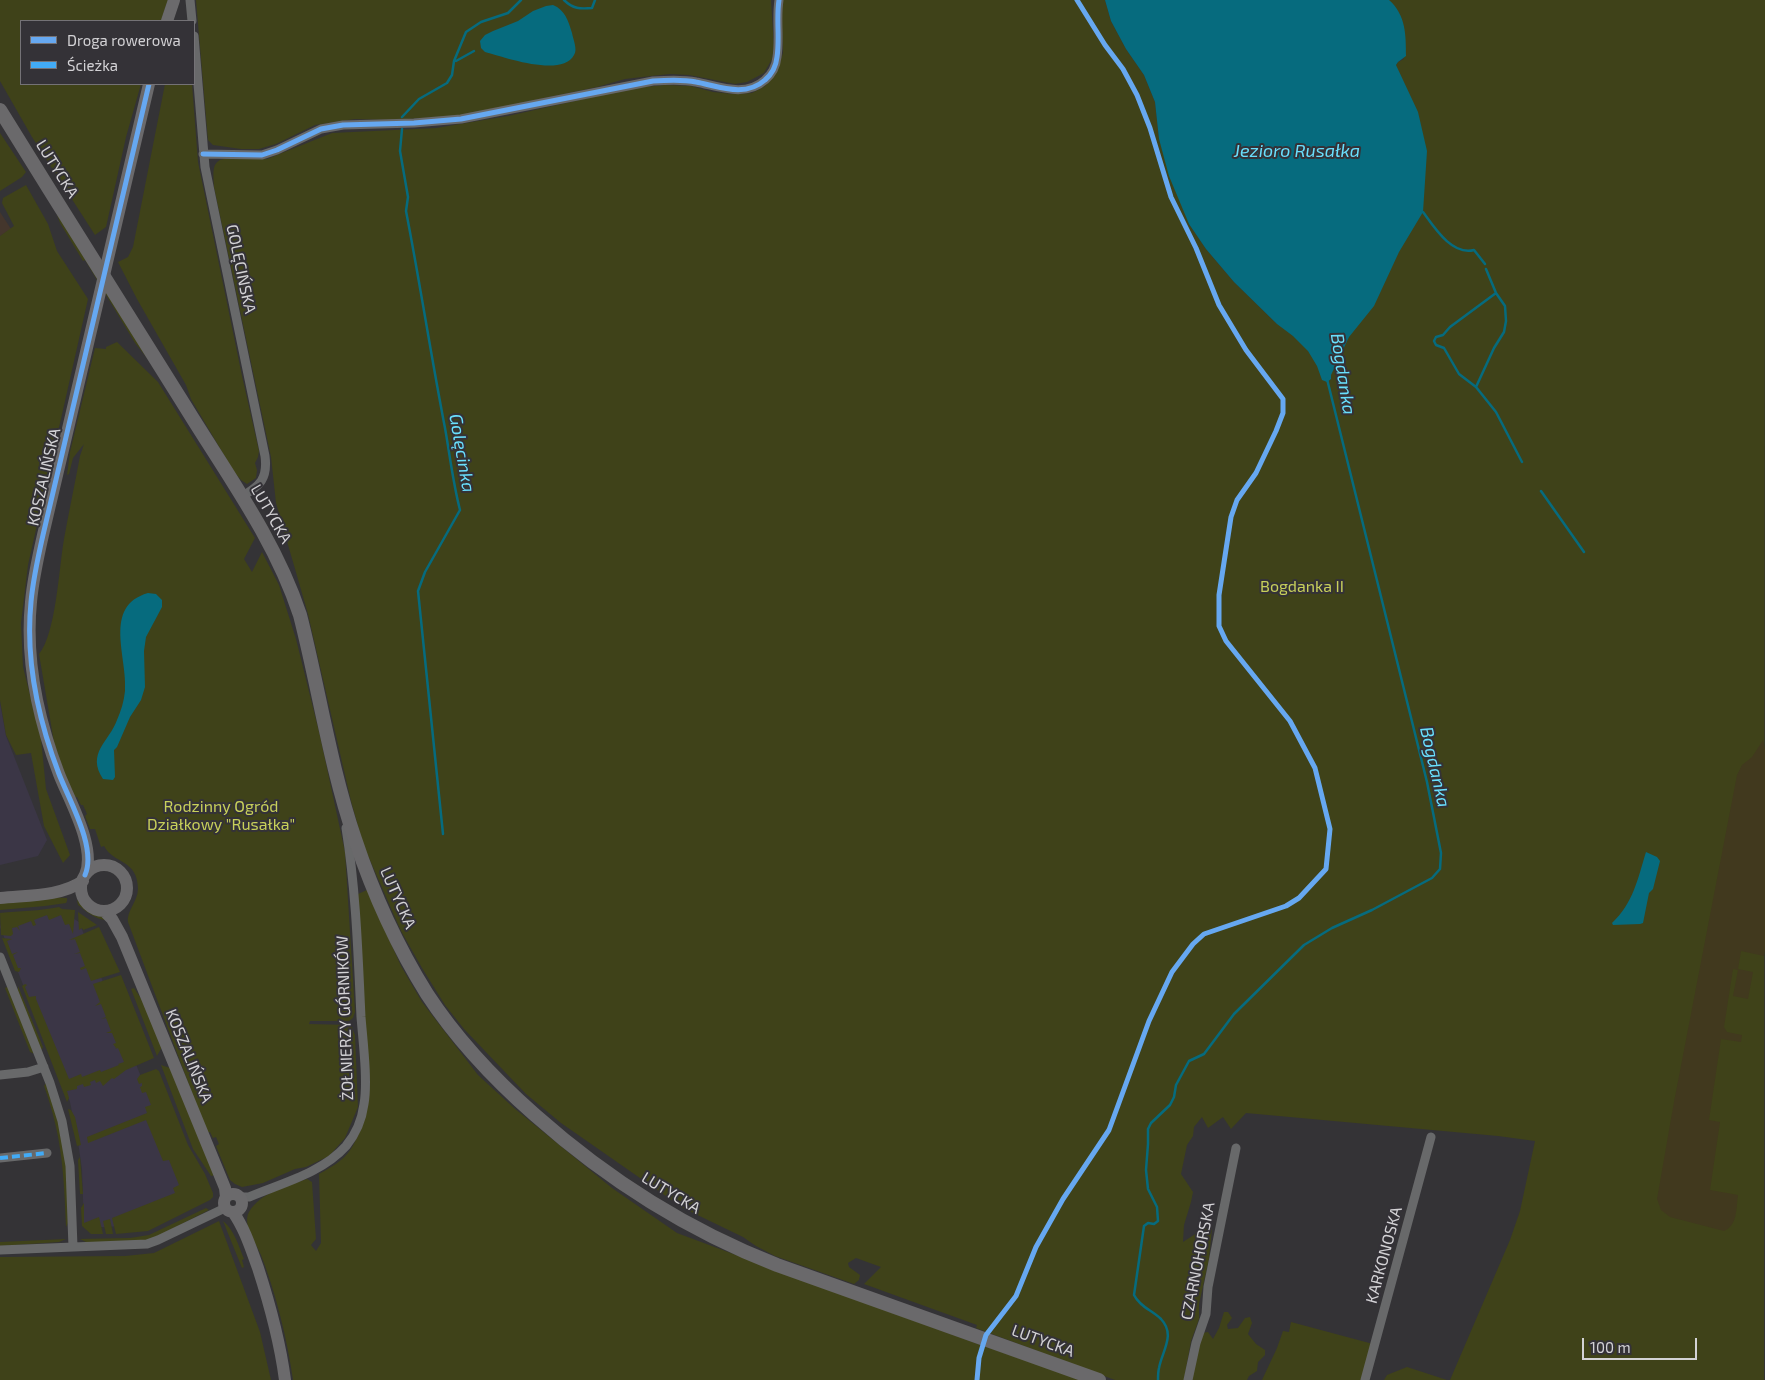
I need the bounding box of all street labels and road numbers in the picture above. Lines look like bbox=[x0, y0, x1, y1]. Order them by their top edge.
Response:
street label: LUTYCKA bbox=[32, 136, 82, 202]
street label: GOLĘCIŃSKA bbox=[222, 223, 260, 315]
street label: KOSZALIŃSKA bbox=[23, 426, 65, 528]
street label: LUTYCKA bbox=[246, 481, 296, 547]
street label: LUTYCKA bbox=[376, 864, 420, 932]
street label: ŻOŁNIERZY GÓRNIKÓW bbox=[333, 935, 357, 1101]
street label: KOSZALIŃSKA bbox=[161, 1006, 217, 1106]
street label: LUTYCKA bbox=[638, 1168, 704, 1218]
street label: CZARNOHORSKA bbox=[1177, 1200, 1219, 1322]
street label: KARKONOSKA bbox=[1362, 1204, 1406, 1306]
street label: LUTYCKA bbox=[1009, 1321, 1077, 1361]

